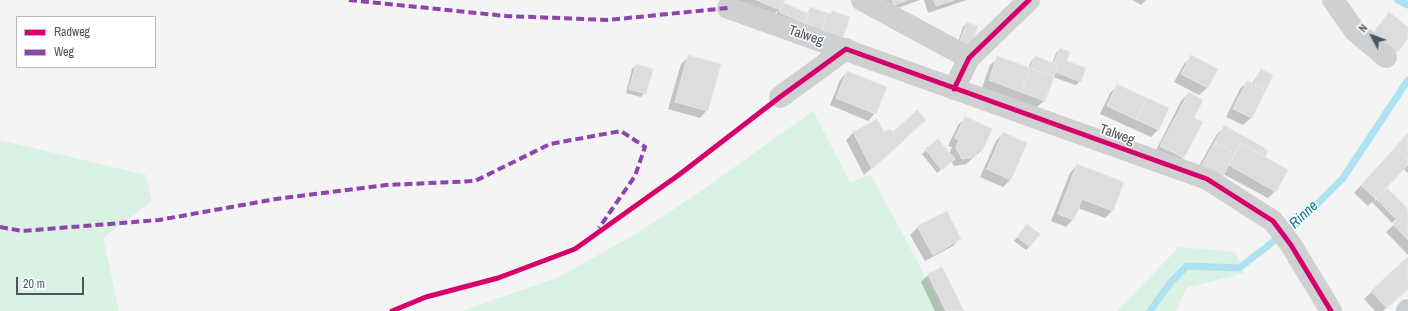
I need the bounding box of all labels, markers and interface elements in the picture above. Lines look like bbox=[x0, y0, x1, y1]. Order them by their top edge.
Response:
legend bbox=[16, 16, 156, 68]
north arrow bbox=[1352, 16, 1392, 56]
text: N bbox=[1356, 21, 1370, 35]
street label: Talweg bbox=[786, 22, 826, 50]
text: Radweg bbox=[54, 24, 90, 40]
text: Weg bbox=[54, 44, 74, 60]
street label: Talweg bbox=[1097, 121, 1137, 149]
water label: Rinne bbox=[1286, 197, 1322, 233]
scale bar bbox=[18, 269, 86, 295]
text: 20 m bbox=[23, 276, 45, 292]

